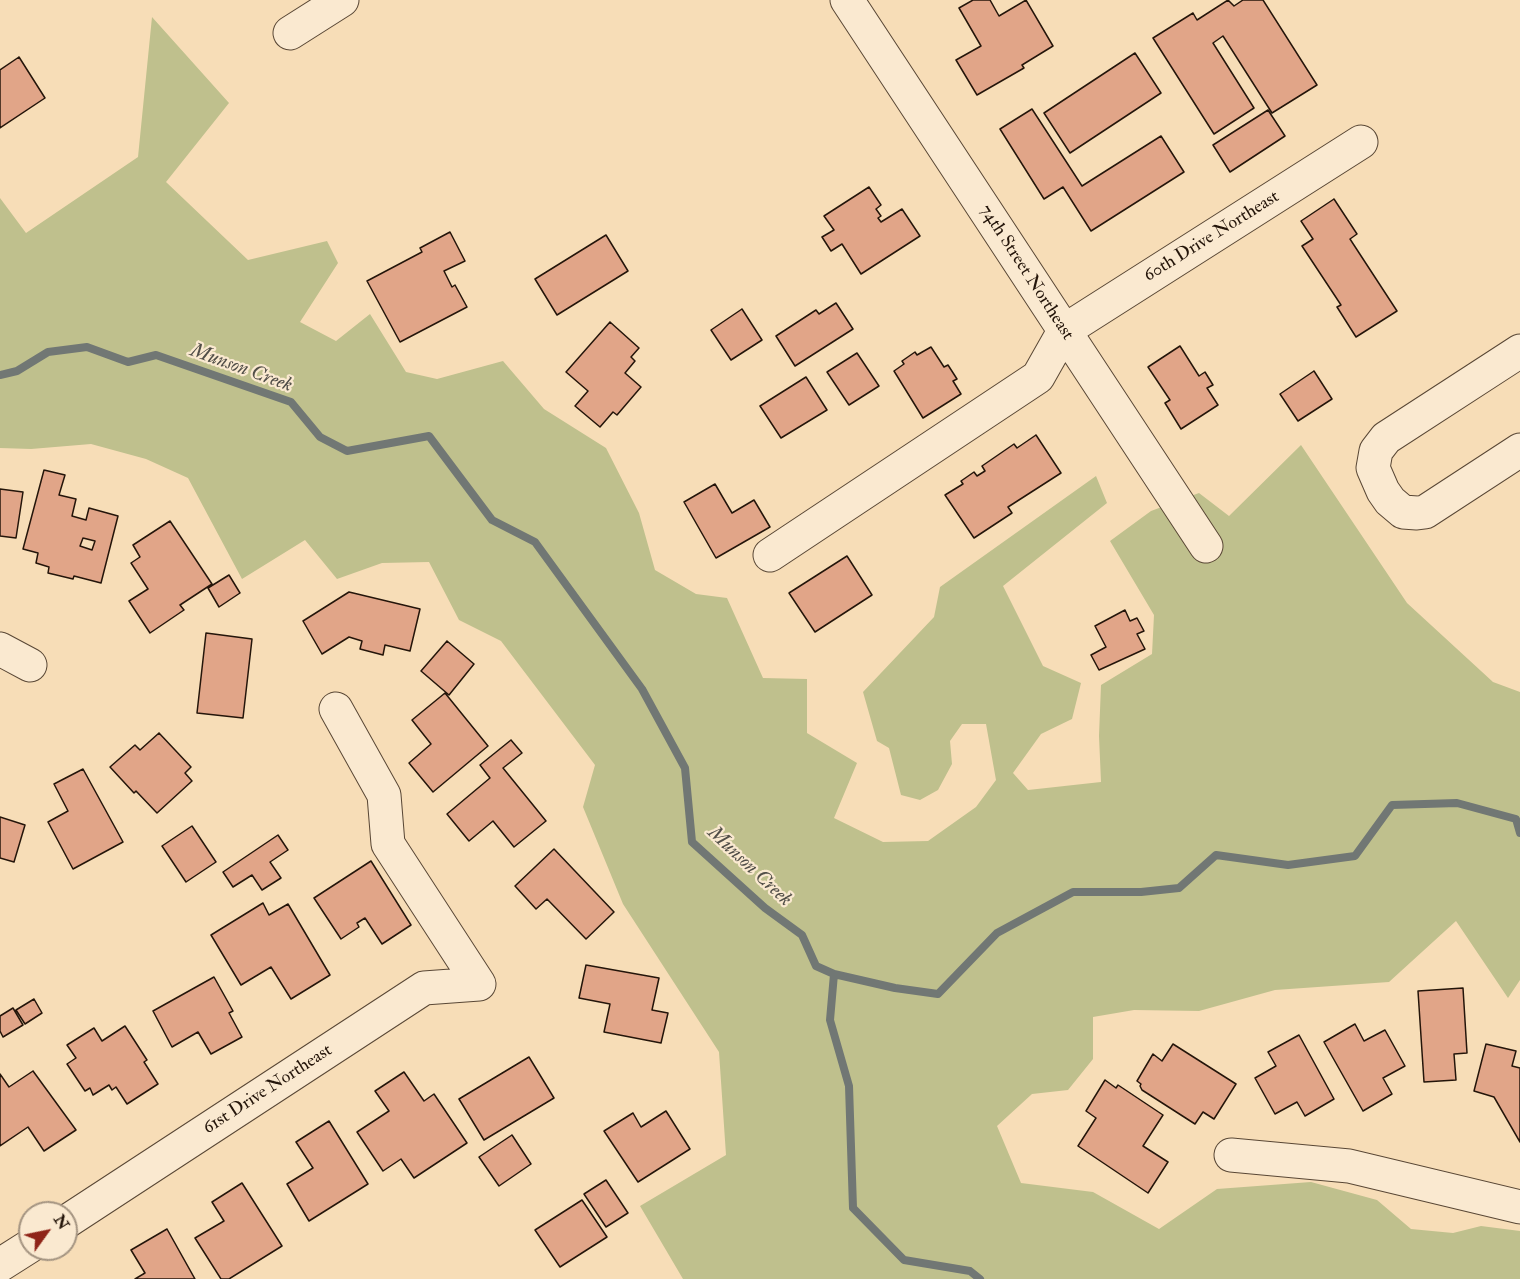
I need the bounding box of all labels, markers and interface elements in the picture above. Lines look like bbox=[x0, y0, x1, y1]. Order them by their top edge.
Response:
street label: 60th Drive Northeast bbox=[1140, 187, 1284, 287]
street label: 74th Street Northeast bbox=[974, 201, 1078, 345]
water label: Munson Creek bbox=[187, 339, 295, 399]
water label: Munson Creek bbox=[702, 822, 796, 912]
street label: 61st Drive Northeast bbox=[199, 1040, 337, 1140]
north arrow bbox=[18, 1201, 78, 1261]
text: N bbox=[49, 1211, 74, 1234]

